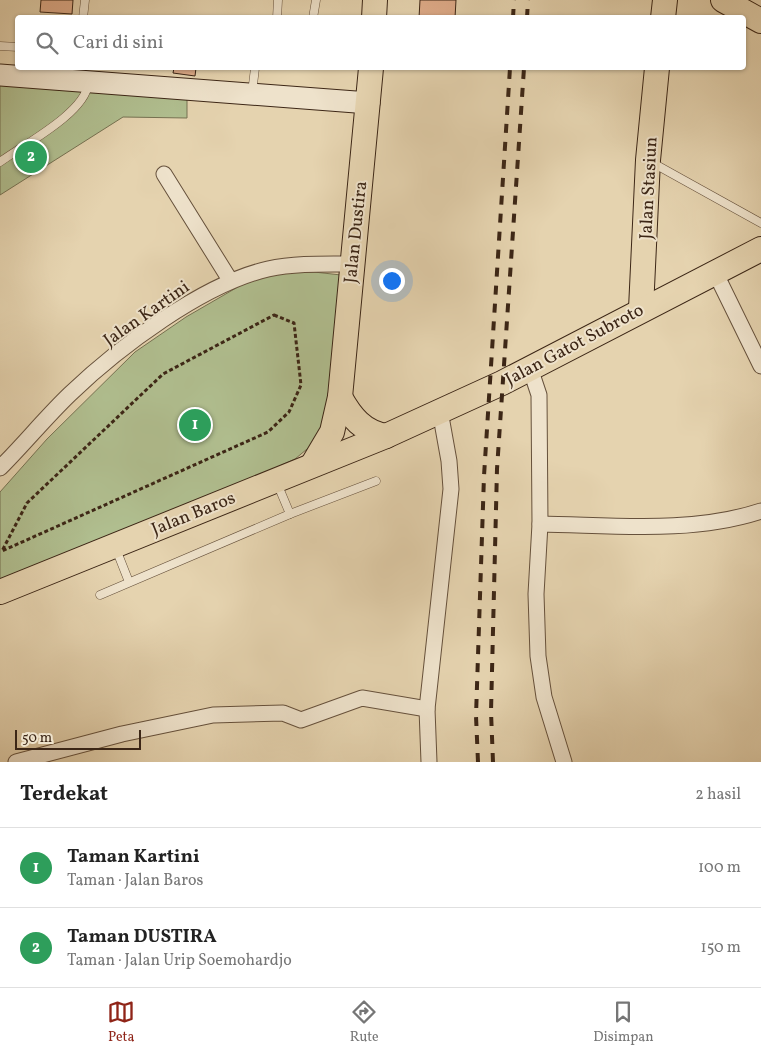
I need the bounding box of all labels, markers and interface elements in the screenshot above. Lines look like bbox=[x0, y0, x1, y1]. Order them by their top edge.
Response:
search box bbox=[15, 15, 746, 70]
icon: search bbox=[33, 29, 61, 57]
text: Cari di sini bbox=[73, 30, 164, 56]
street label: Jalan Stasiun bbox=[634, 136, 665, 240]
pin: 2 bbox=[15, 138, 47, 176]
street label: Jalan Dustira bbox=[339, 180, 374, 285]
your location bbox=[379, 268, 405, 294]
street label: Jalan Kartini bbox=[99, 275, 195, 353]
street label: Jalan Gatot Subroto bbox=[501, 298, 648, 392]
pin: 1 bbox=[179, 406, 211, 444]
street label: Jalan Baros bbox=[148, 486, 239, 543]
scale bar bbox=[15, 727, 141, 750]
text: 50 m bbox=[22, 729, 52, 748]
text: Terdekat bbox=[20, 780, 108, 809]
text: 2 hasil bbox=[695, 784, 741, 806]
text: Taman Kartini bbox=[67, 844, 200, 870]
text: 1 bbox=[33, 857, 39, 879]
text: 100 m bbox=[698, 857, 741, 879]
text: Taman · Jalan Baros bbox=[67, 870, 203, 892]
text: Taman DUSTIRA bbox=[67, 924, 217, 950]
text: 2 bbox=[32, 937, 40, 959]
text: 150 m bbox=[700, 937, 741, 959]
text: Taman · Jalan Urip Soemohardjo bbox=[67, 950, 292, 972]
tab: Peta bbox=[107, 998, 135, 1047]
tab: Rute bbox=[350, 998, 379, 1047]
tab: Disimpan bbox=[593, 998, 654, 1047]

